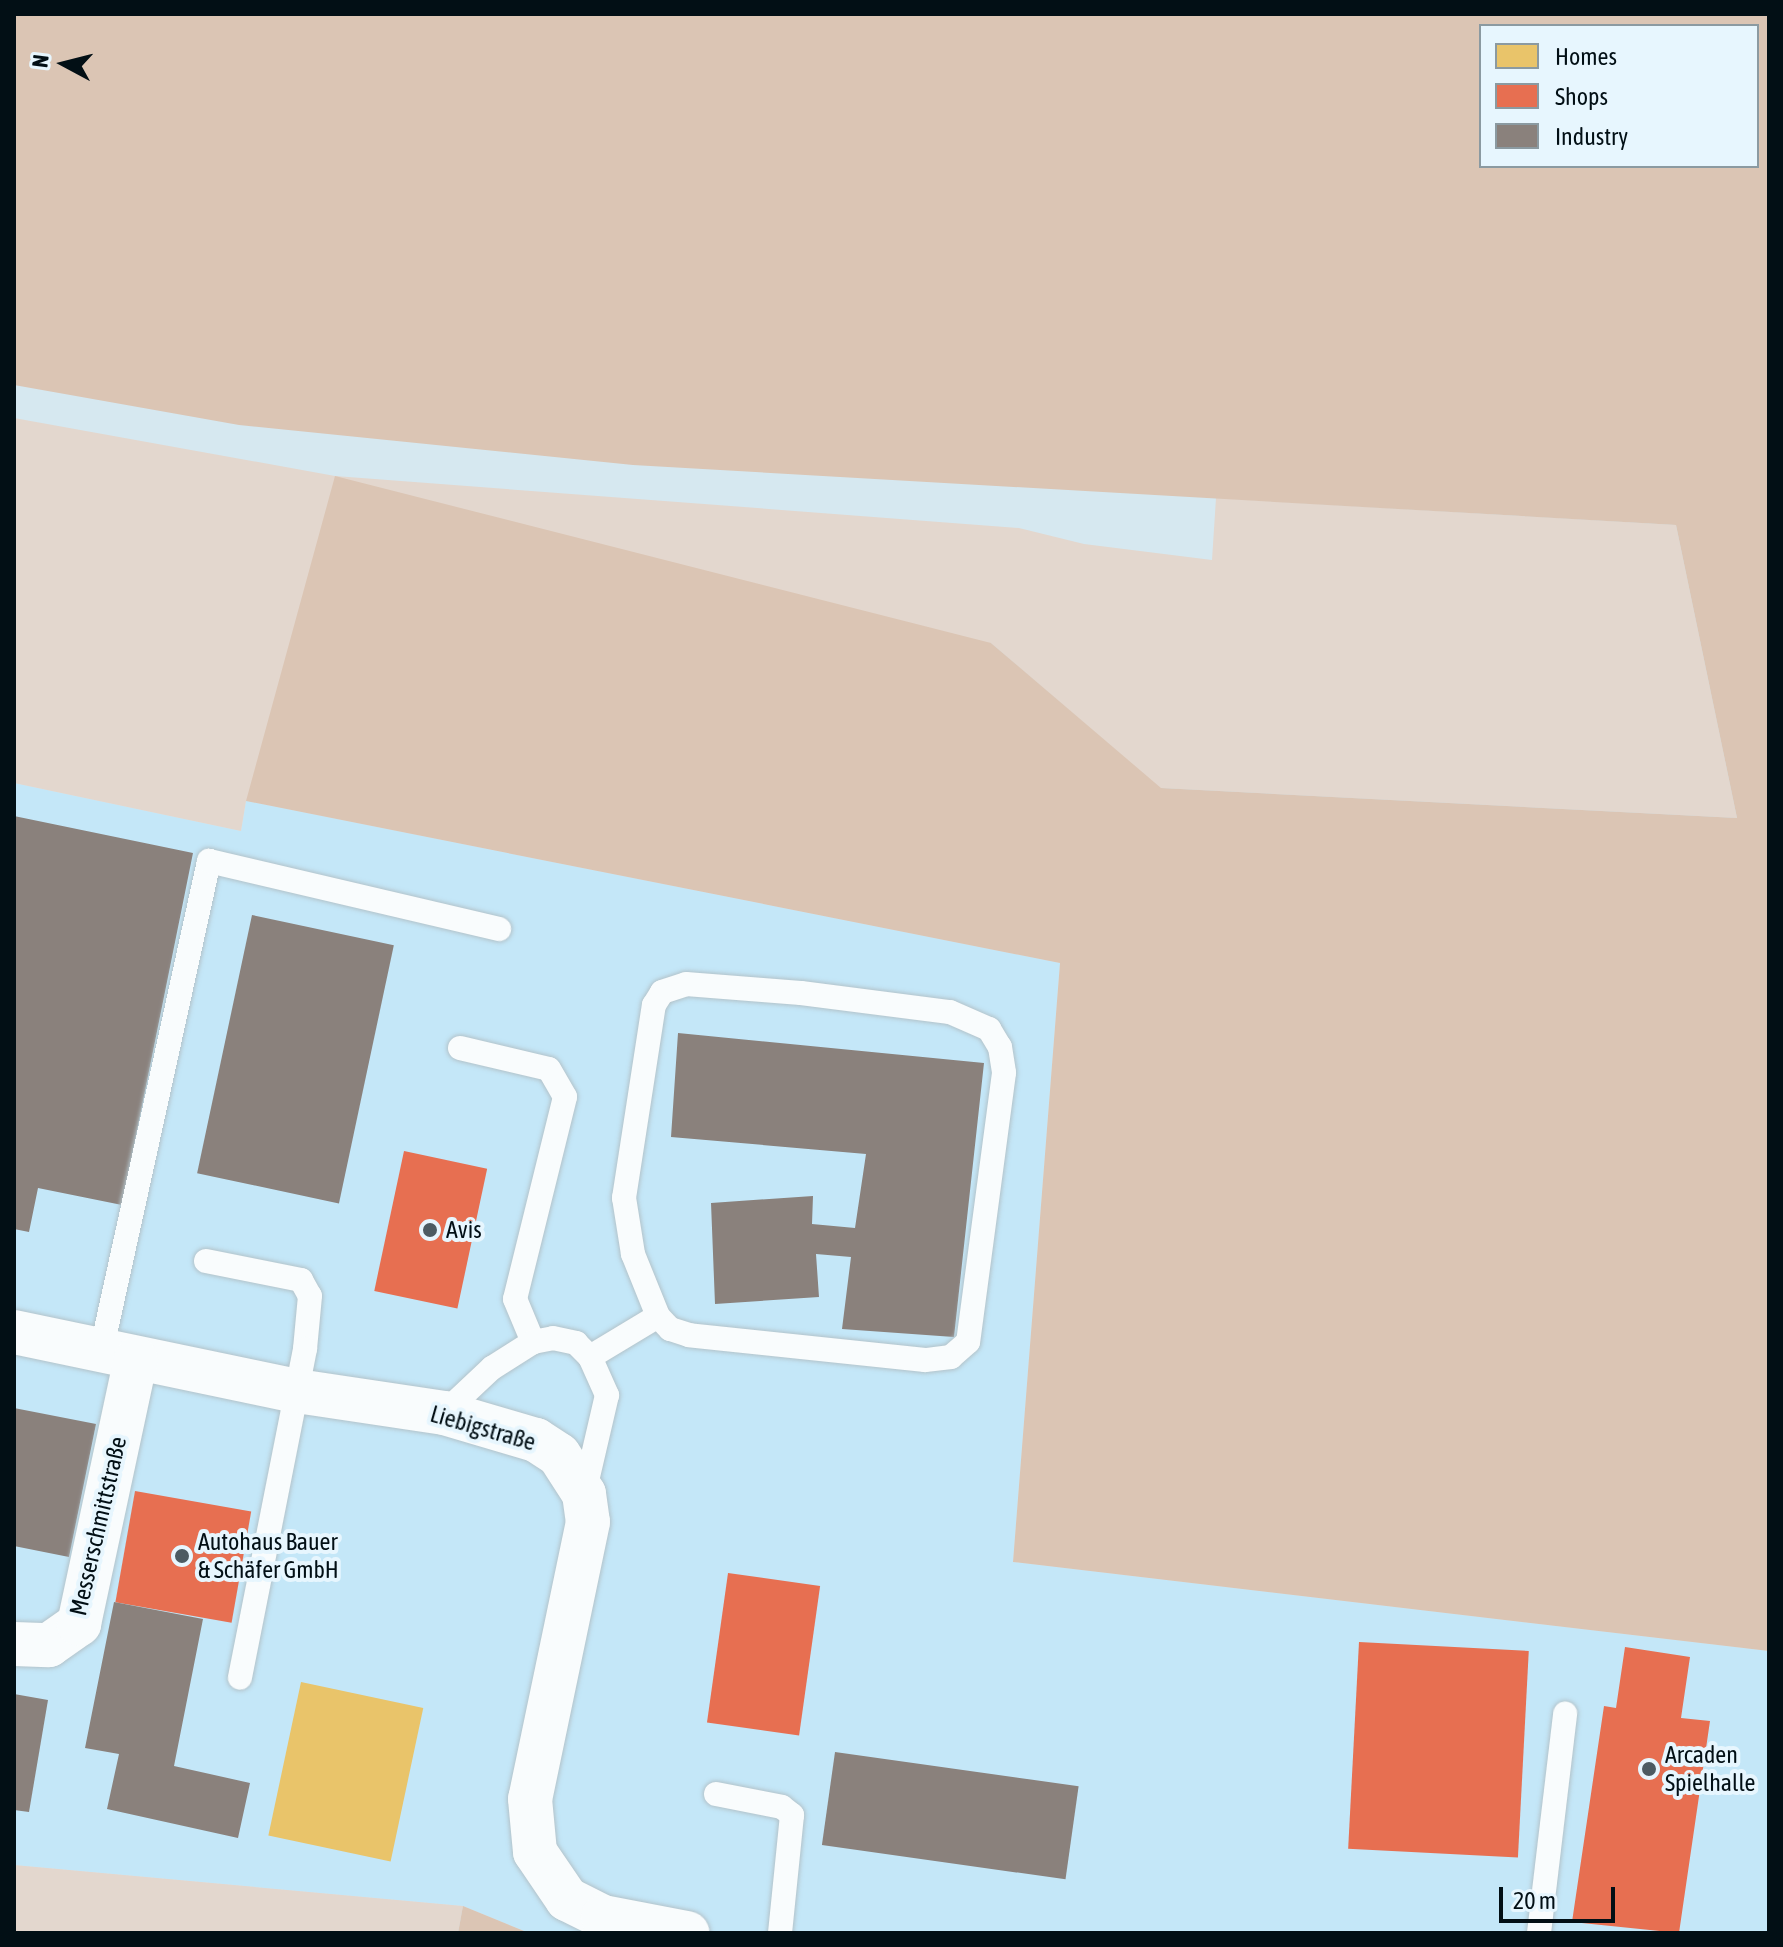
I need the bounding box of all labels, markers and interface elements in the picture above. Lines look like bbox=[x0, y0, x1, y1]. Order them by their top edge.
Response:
north arrow bbox=[24, 24, 104, 104]
legend bbox=[1479, 24, 1759, 168]
text: Homes bbox=[1555, 43, 1617, 70]
text: N bbox=[26, 53, 54, 69]
text: Shops bbox=[1555, 83, 1608, 110]
text: Industry bbox=[1555, 123, 1628, 150]
place label: Avis bbox=[446, 1216, 482, 1244]
marker: Avis bbox=[421, 1221, 439, 1239]
street label: Liebigstraße bbox=[427, 1399, 539, 1457]
street label: Messerschmittstraße bbox=[63, 1434, 133, 1618]
place label: Autohaus Bauer & Schäfer GmbH bbox=[198, 1528, 339, 1584]
marker: Autohaus Bauer & Schäfer GmbH bbox=[173, 1547, 191, 1565]
place label: Arcaden Spielhalle bbox=[1665, 1741, 1755, 1797]
marker: Arcaden Spielhalle bbox=[1640, 1760, 1658, 1778]
scale bar bbox=[1503, 1871, 1619, 1921]
text: 20 m bbox=[1513, 1887, 1556, 1914]

